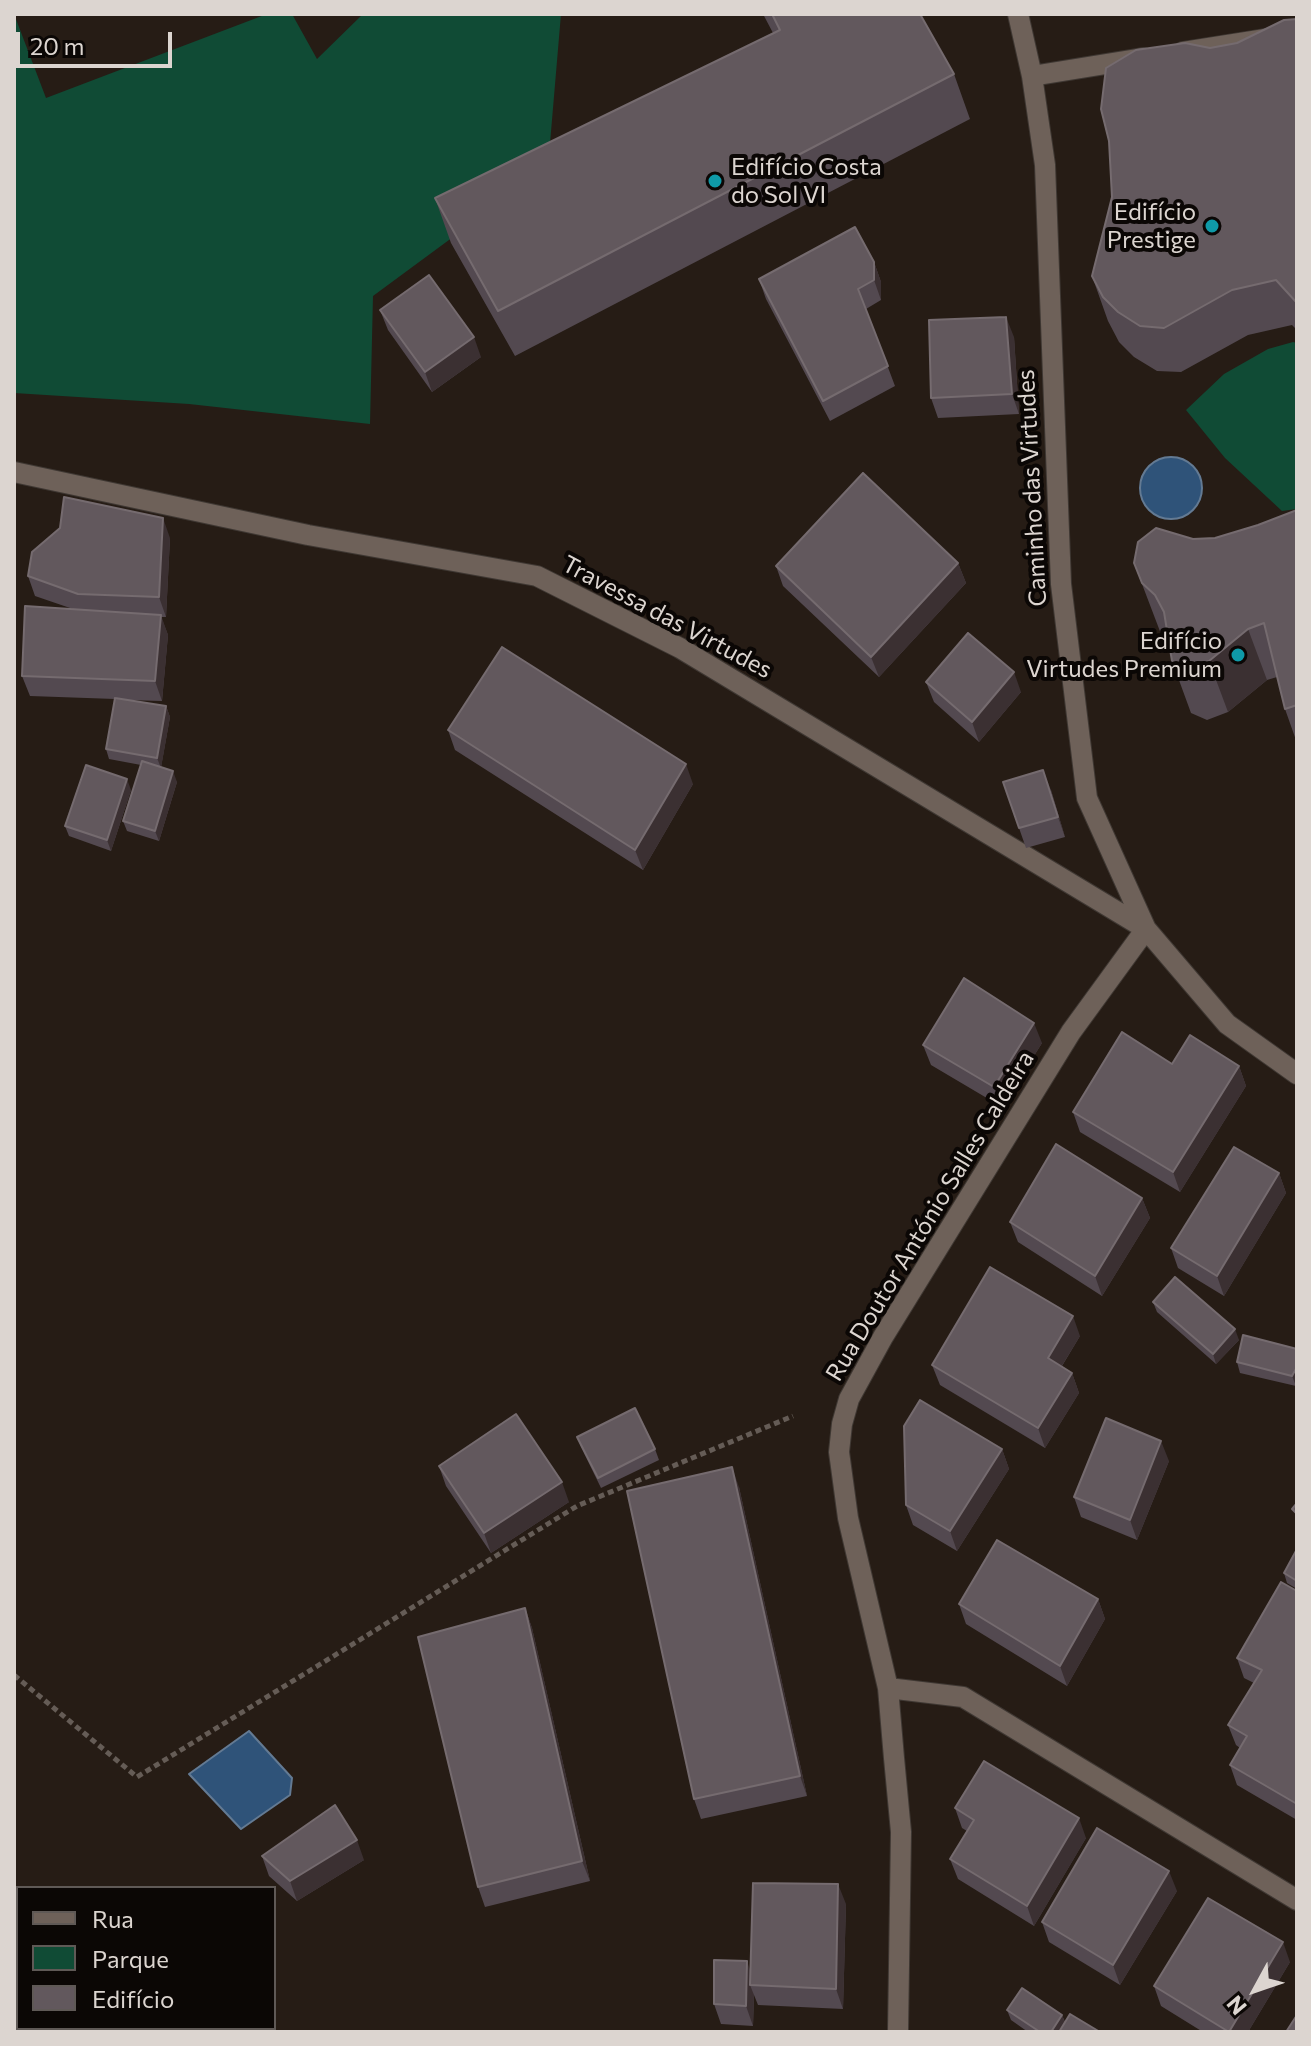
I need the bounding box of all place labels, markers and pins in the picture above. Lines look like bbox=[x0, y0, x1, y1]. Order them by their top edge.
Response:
place label: Edifício Costa do Sol VI bbox=[731, 153, 882, 209]
marker: Edifício Costa do Sol VI bbox=[706, 172, 724, 190]
place label: Edifício Prestige bbox=[1107, 198, 1196, 254]
marker: Edifício Prestige bbox=[1203, 217, 1221, 235]
place label: Edifício Virtudes Premium bbox=[1026, 627, 1222, 683]
marker: Edifício Virtudes Premium bbox=[1229, 646, 1247, 664]

